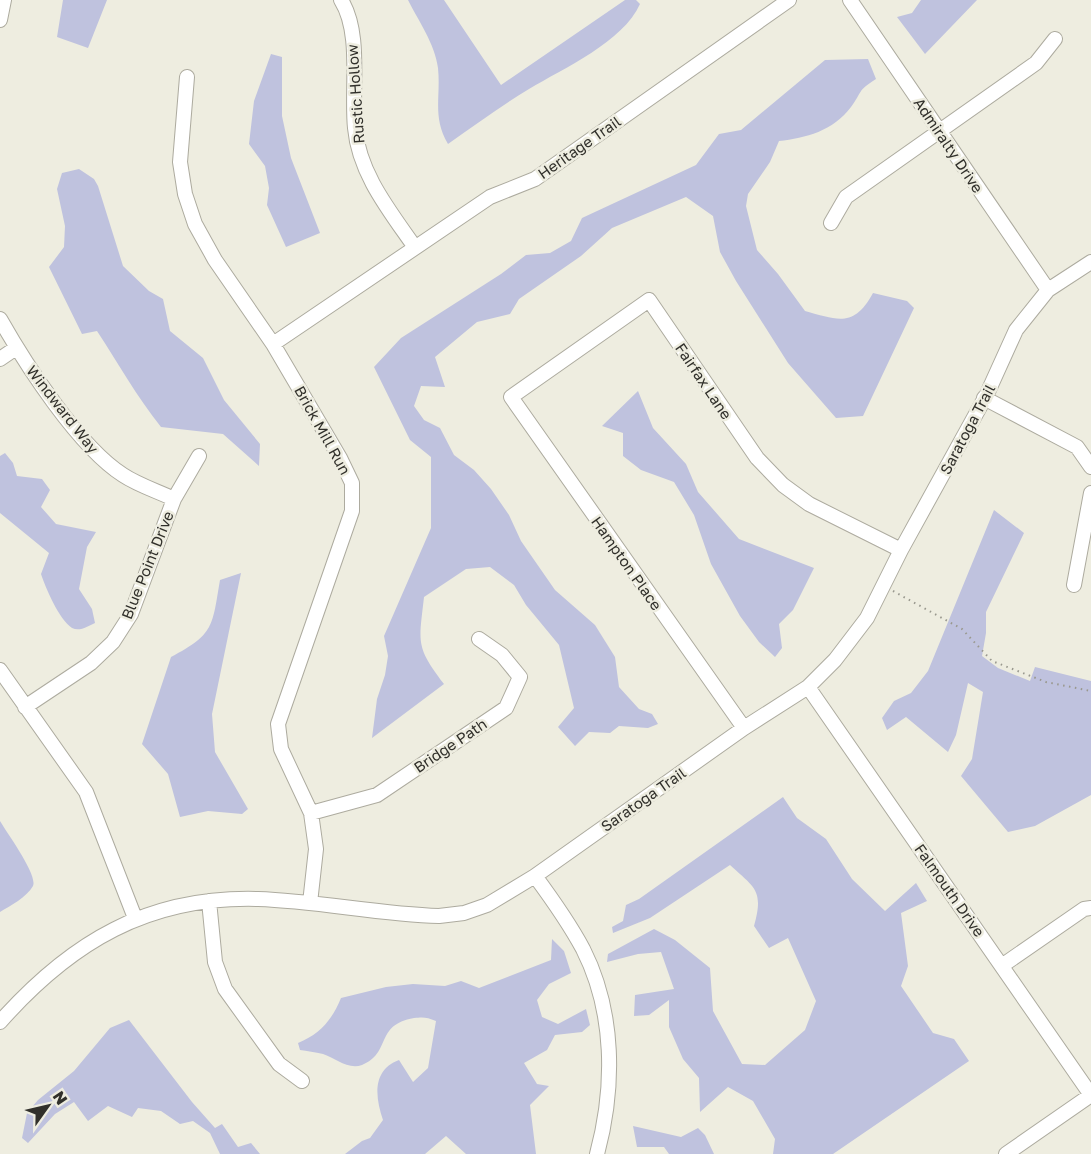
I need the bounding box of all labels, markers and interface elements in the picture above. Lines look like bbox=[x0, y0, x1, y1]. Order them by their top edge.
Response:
street label: Rustic Hollow bbox=[343, 44, 367, 144]
street label: Admiralty Drive bbox=[911, 94, 988, 196]
street label: Heritage Trail bbox=[534, 112, 624, 182]
street label: Fairfax Lane bbox=[672, 339, 736, 423]
street label: Windward Way bbox=[23, 362, 103, 457]
street label: Saratoga Trail bbox=[936, 381, 998, 477]
street label: Brick Mill Run bbox=[291, 382, 355, 478]
street label: Blue Point Drive bbox=[117, 508, 177, 622]
street label: Hampton Place bbox=[588, 513, 666, 614]
street label: Bridge Path bbox=[410, 714, 490, 776]
street label: Saratoga Trail bbox=[597, 763, 689, 835]
street label: Falmouth Drive bbox=[911, 840, 989, 940]
north arrow bbox=[18, 1076, 78, 1136]
text: N bbox=[49, 1087, 72, 1108]

